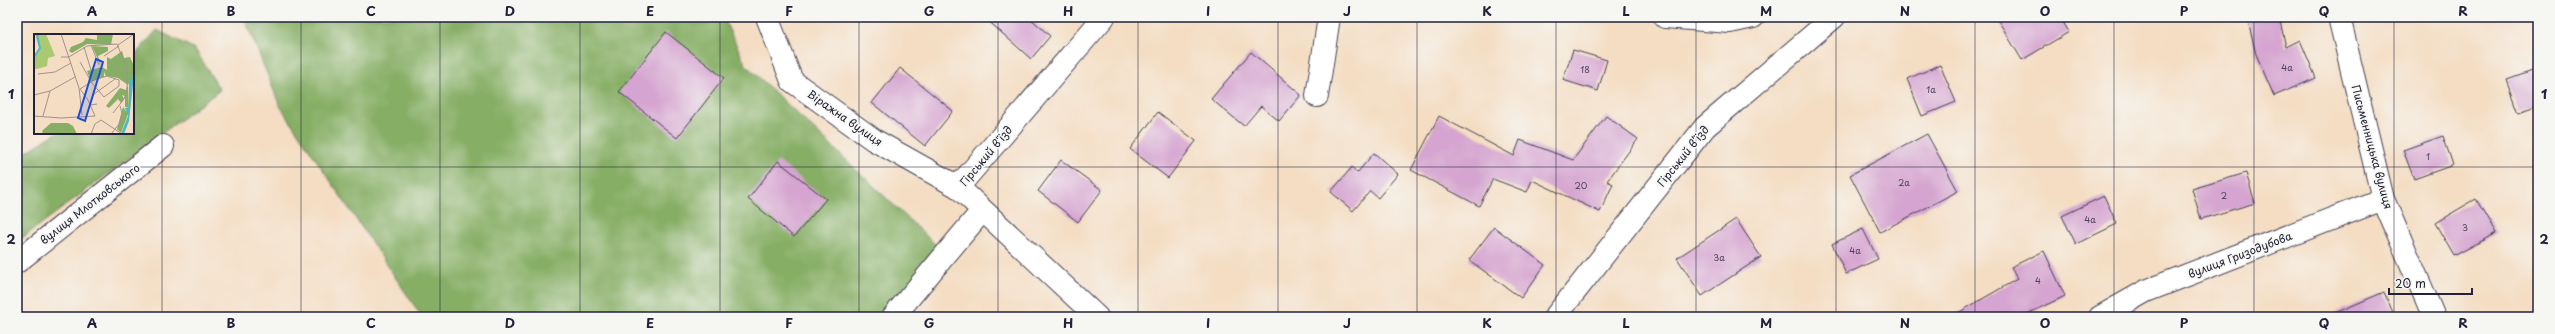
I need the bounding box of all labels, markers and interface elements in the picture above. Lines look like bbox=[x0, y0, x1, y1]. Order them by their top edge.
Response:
text: A bbox=[87, 1, 97, 20]
text: B bbox=[227, 1, 236, 20]
text: C bbox=[366, 1, 376, 20]
text: D bbox=[505, 1, 515, 20]
text: E bbox=[646, 1, 654, 20]
text: F bbox=[785, 1, 793, 20]
text: G bbox=[924, 1, 934, 20]
text: H bbox=[1063, 1, 1073, 20]
text: I bbox=[1206, 1, 1210, 20]
text: J bbox=[1343, 1, 1351, 20]
text: K bbox=[1482, 1, 1492, 20]
text: L bbox=[1622, 1, 1630, 20]
text: M bbox=[1760, 1, 1772, 20]
text: N bbox=[1900, 1, 1910, 20]
text: O bbox=[2040, 1, 2050, 20]
text: P bbox=[2180, 1, 2189, 20]
text: Q bbox=[2319, 1, 2329, 20]
text: R bbox=[2458, 1, 2468, 20]
inset map bbox=[34, 34, 134, 134]
house number: 4а bbox=[2281, 60, 2293, 74]
house number: 18 bbox=[1580, 62, 1590, 76]
house number: 1а bbox=[1926, 82, 1936, 96]
street label: Письменницька вулиця bbox=[2348, 83, 2397, 211]
text: 1 bbox=[8, 84, 14, 103]
text: 1 bbox=[2541, 84, 2547, 103]
street label: Віражна вулиця bbox=[804, 85, 886, 150]
street label: Гірський в’їзд bbox=[1653, 121, 1713, 190]
street label: Гірський в'їзд bbox=[955, 122, 1016, 190]
house number: 1 bbox=[2426, 149, 2430, 163]
street label: вулиця Млотковського bbox=[36, 159, 143, 248]
house number: 2а bbox=[1898, 175, 1910, 189]
house number: 20 bbox=[1575, 178, 1588, 192]
house number: 2 bbox=[2221, 188, 2227, 202]
house number: 4а bbox=[2084, 212, 2096, 226]
house number: 3 bbox=[2462, 220, 2468, 234]
street label: вулиця Гризодубова bbox=[2185, 227, 2294, 282]
text: 2 bbox=[6, 229, 16, 248]
text: 2 bbox=[2539, 229, 2549, 248]
house number: 4а bbox=[1849, 243, 1861, 257]
house number: 3а bbox=[1713, 250, 1725, 264]
scale bar bbox=[2389, 270, 2472, 296]
house number: 4 bbox=[2035, 273, 2041, 287]
text: 20 m bbox=[2395, 274, 2426, 292]
text: A bbox=[87, 313, 97, 332]
text: B bbox=[227, 313, 236, 332]
text: C bbox=[366, 313, 376, 332]
text: D bbox=[505, 313, 515, 332]
text: E bbox=[646, 313, 654, 332]
text: F bbox=[785, 313, 793, 332]
text: G bbox=[924, 313, 934, 332]
text: H bbox=[1063, 313, 1073, 332]
text: I bbox=[1206, 313, 1210, 332]
text: J bbox=[1343, 313, 1351, 332]
text: K bbox=[1482, 313, 1492, 332]
text: L bbox=[1622, 313, 1630, 332]
text: M bbox=[1760, 313, 1772, 332]
text: N bbox=[1900, 313, 1910, 332]
text: O bbox=[2040, 313, 2050, 332]
text: P bbox=[2180, 313, 2189, 332]
text: Q bbox=[2319, 313, 2329, 332]
text: R bbox=[2458, 313, 2468, 332]

